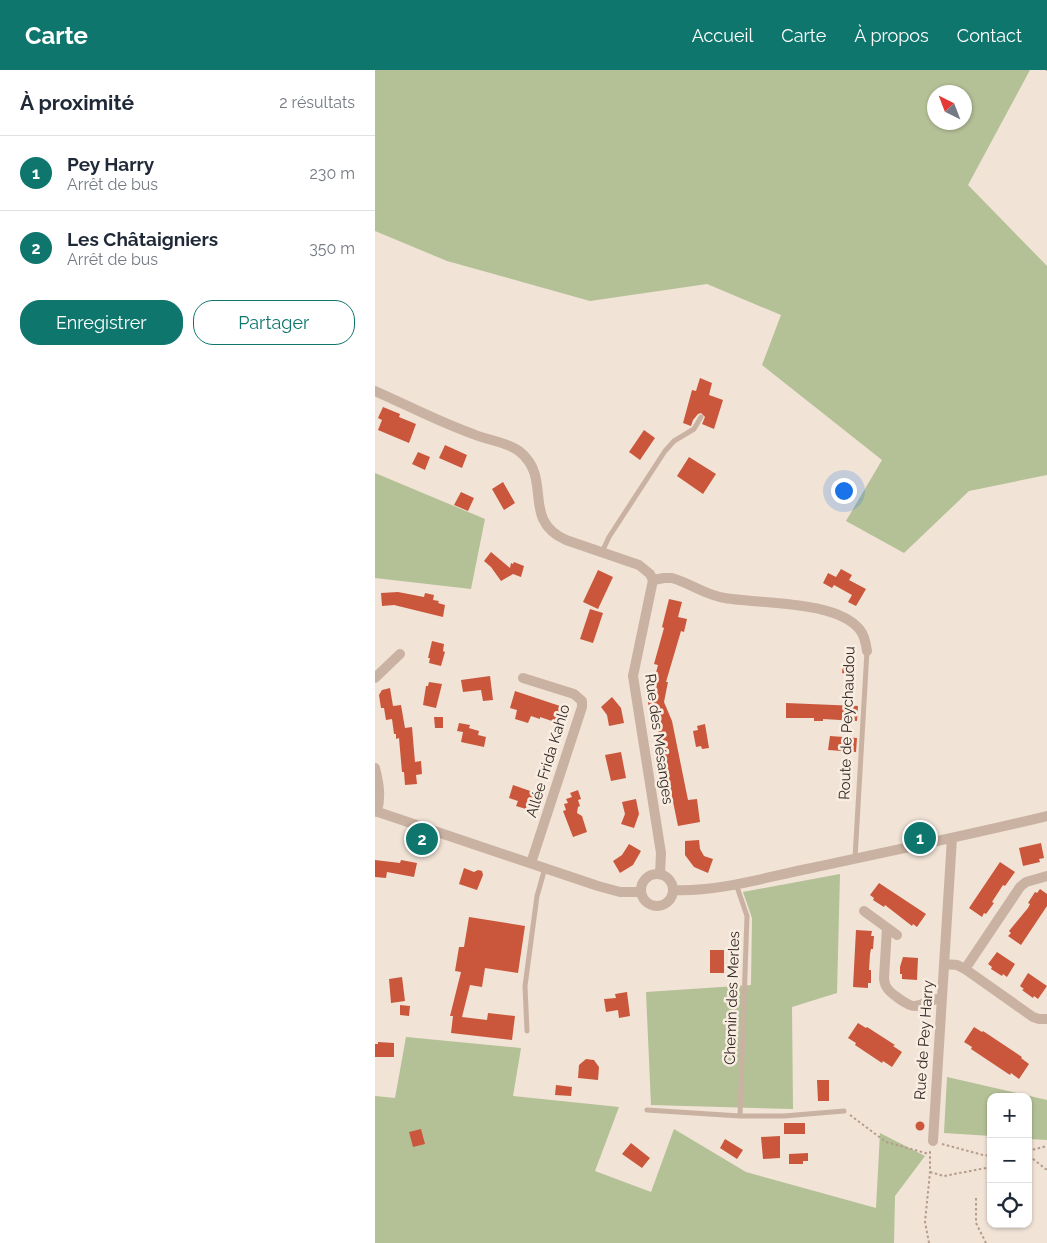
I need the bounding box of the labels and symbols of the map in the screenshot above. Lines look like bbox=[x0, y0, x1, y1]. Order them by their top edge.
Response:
north arrow bbox=[927, 85, 972, 130]
your location bbox=[831, 478, 857, 504]
street label: Route de Peychaudou bbox=[835, 646, 859, 800]
street label: Rue des Mésanges bbox=[641, 673, 677, 805]
street label: Allée Frida Kahlo bbox=[522, 702, 574, 820]
pin: 1 bbox=[904, 819, 936, 857]
pin: 2 bbox=[406, 820, 438, 858]
street label: Chemin des Merles bbox=[721, 931, 743, 1065]
street label: Rue de Pey Harry bbox=[911, 979, 937, 1101]

